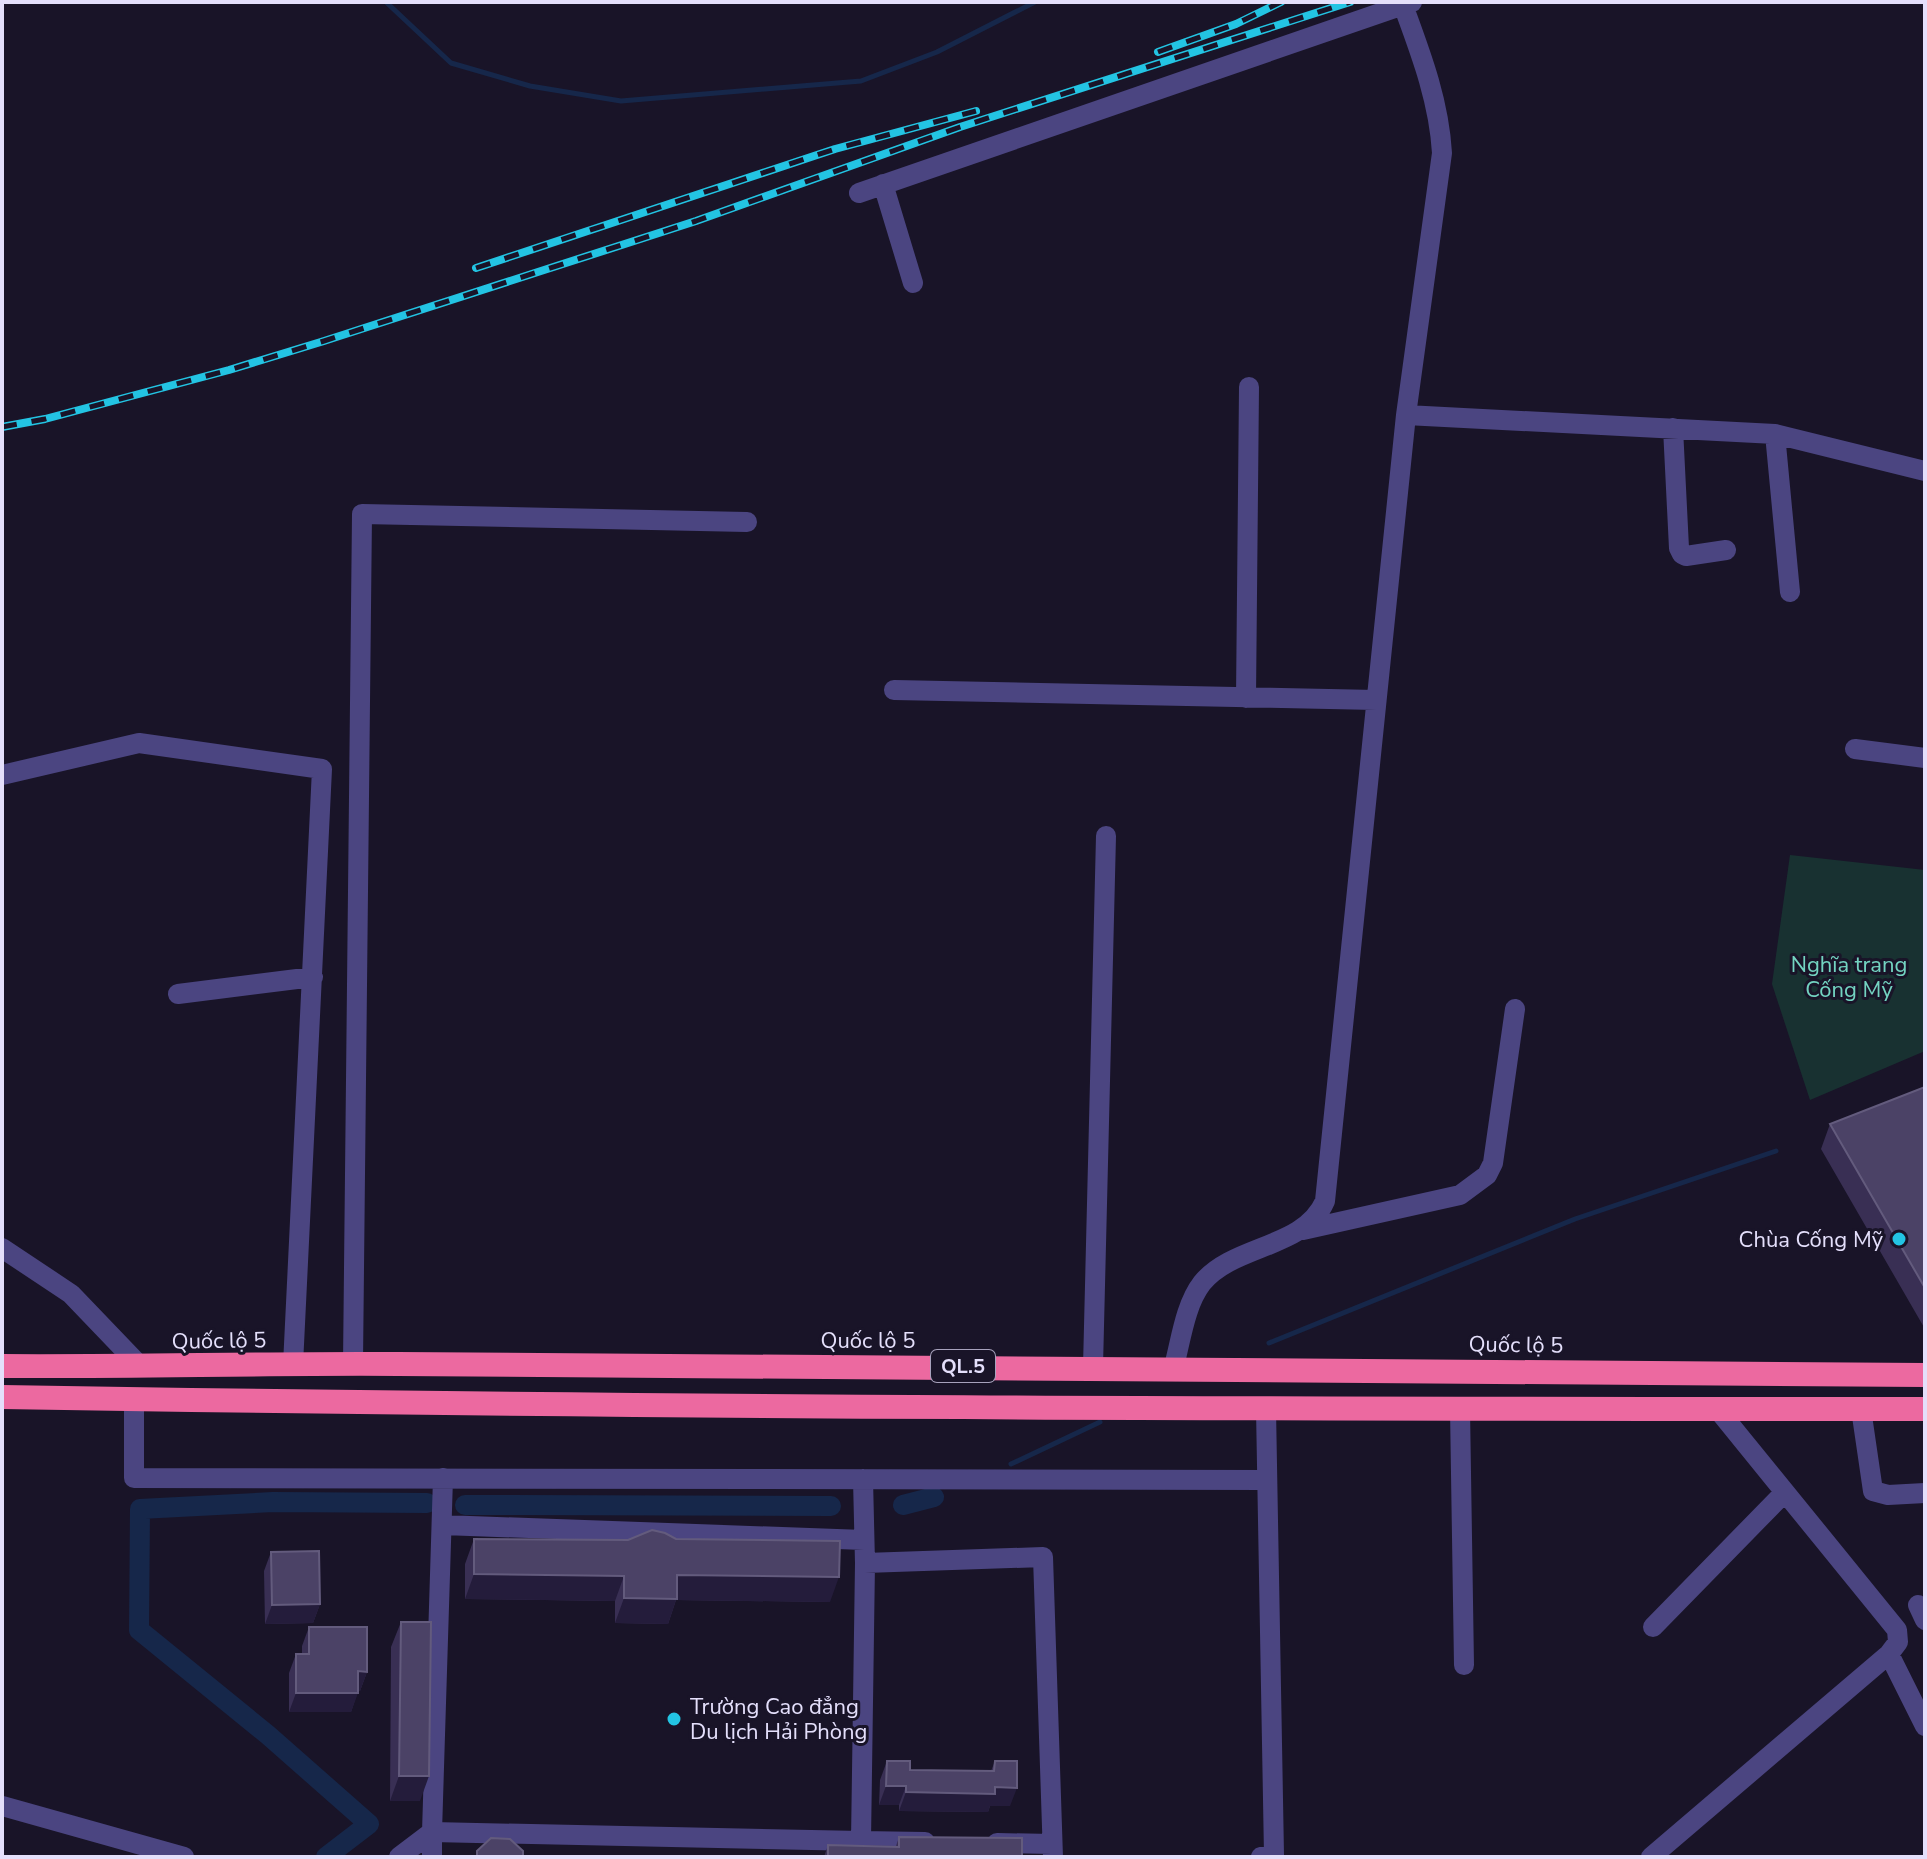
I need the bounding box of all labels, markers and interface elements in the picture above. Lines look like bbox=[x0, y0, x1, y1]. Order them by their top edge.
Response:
park label: Nghĩa trang Cống Mỹ bbox=[1791, 950, 1907, 1005]
place label: Chùa Cống Mỹ bbox=[1739, 1225, 1884, 1255]
marker: Chùa Cống Mỹ bbox=[1890, 1230, 1908, 1248]
street label: Quốc lộ 5 bbox=[171, 1325, 267, 1357]
street label: Quốc lộ 5 bbox=[821, 1326, 915, 1356]
street label: Quốc lộ 5 bbox=[1468, 1329, 1564, 1361]
road number: QL.5 bbox=[931, 1350, 995, 1382]
place label: Trường Cao đẳng Du lịch Hải Phòng bbox=[690, 1692, 867, 1747]
marker: Trường Cao đẳng Du lịch Hải Phòng bbox=[665, 1710, 683, 1728]

